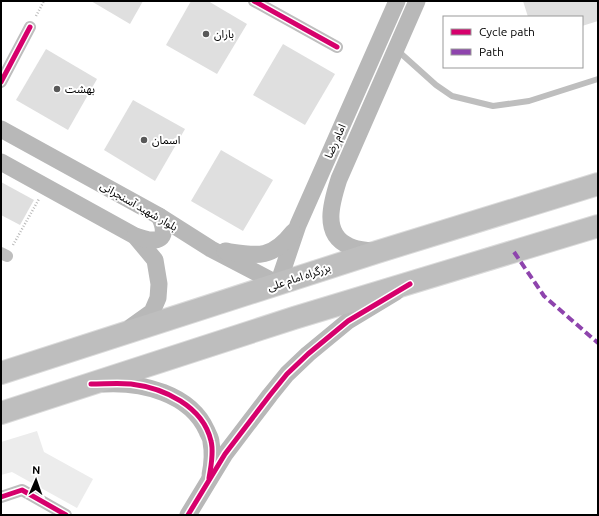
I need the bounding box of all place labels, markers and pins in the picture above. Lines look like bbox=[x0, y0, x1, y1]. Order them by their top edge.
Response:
place label: باران bbox=[214, 28, 234, 41]
marker: باران bbox=[201, 29, 211, 39]
place label: بهشت bbox=[65, 83, 95, 96]
marker: بهشت bbox=[52, 84, 62, 94]
place label: اسمان bbox=[152, 134, 180, 147]
marker: اسمان bbox=[139, 135, 149, 145]

